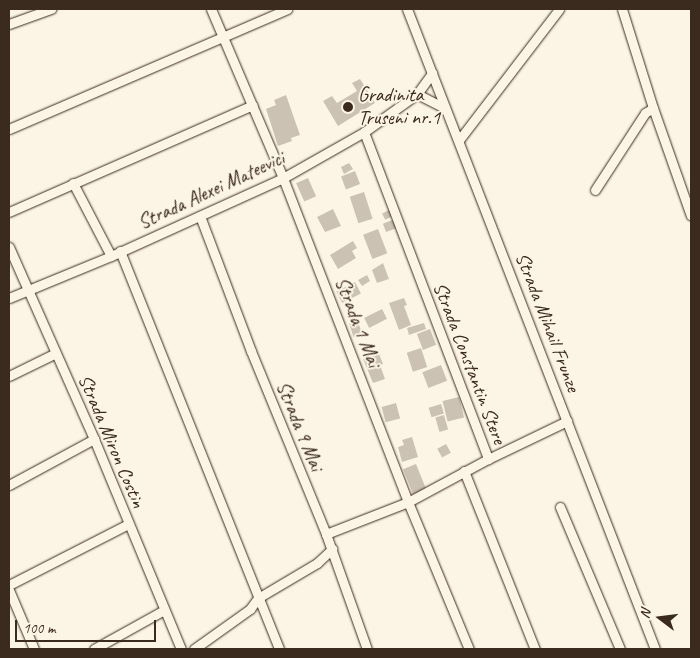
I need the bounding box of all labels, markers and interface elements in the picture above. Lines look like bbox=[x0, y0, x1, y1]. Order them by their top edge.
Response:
place label: Gradinita Truseni nr.1 bbox=[358, 83, 440, 130]
marker: Gradinita Truseni nr.1 bbox=[342, 101, 354, 113]
street label: Strada Alexei Mateevici bbox=[134, 145, 288, 235]
street label: Strada Mihail Frunze bbox=[511, 249, 585, 395]
street label: Strada 1 Mai bbox=[330, 274, 386, 370]
street label: Strada Constantin Stere bbox=[428, 279, 512, 447]
street label: Strada Miron Costin bbox=[73, 371, 151, 511]
street label: Strada 9 Mai bbox=[271, 378, 329, 474]
north arrow bbox=[635, 593, 685, 643]
text: N bbox=[636, 608, 654, 620]
scale bar bbox=[18, 610, 159, 642]
text: 100 m bbox=[23, 619, 55, 638]

